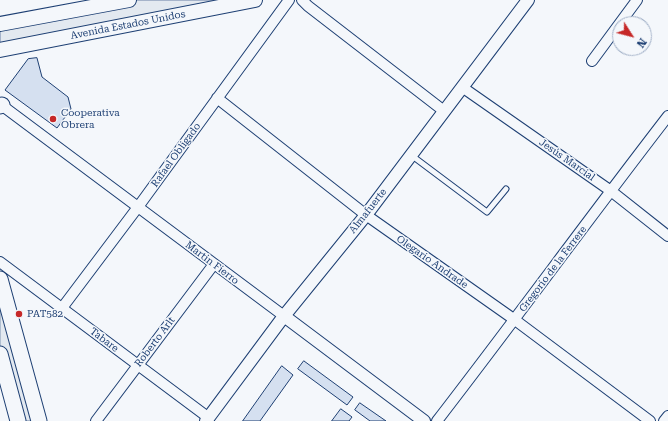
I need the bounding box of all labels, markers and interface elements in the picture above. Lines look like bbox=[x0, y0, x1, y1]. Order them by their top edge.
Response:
street label: Avenida Estados Unidos bbox=[70, 8, 186, 42]
north arrow bbox=[612, 16, 652, 56]
text: N bbox=[634, 36, 649, 50]
place label: Cooperativa Obrera bbox=[61, 107, 120, 130]
marker: Cooperativa Obrera bbox=[48, 114, 58, 124]
street label: Rafael Obligado bbox=[149, 121, 203, 189]
street label: Jesús Marcial bbox=[537, 136, 597, 184]
street label: Almafuerte bbox=[347, 186, 389, 236]
street label: Gregorio de la Ferrere bbox=[517, 224, 589, 314]
street label: Olegario Andrade bbox=[394, 233, 470, 291]
street label: Martin Fierro bbox=[183, 239, 241, 287]
place label: PAT582 bbox=[27, 308, 63, 320]
marker: PAT582 bbox=[14, 309, 24, 319]
street label: Roberto Arlt bbox=[132, 315, 178, 369]
street label: Tabare bbox=[87, 325, 121, 355]

